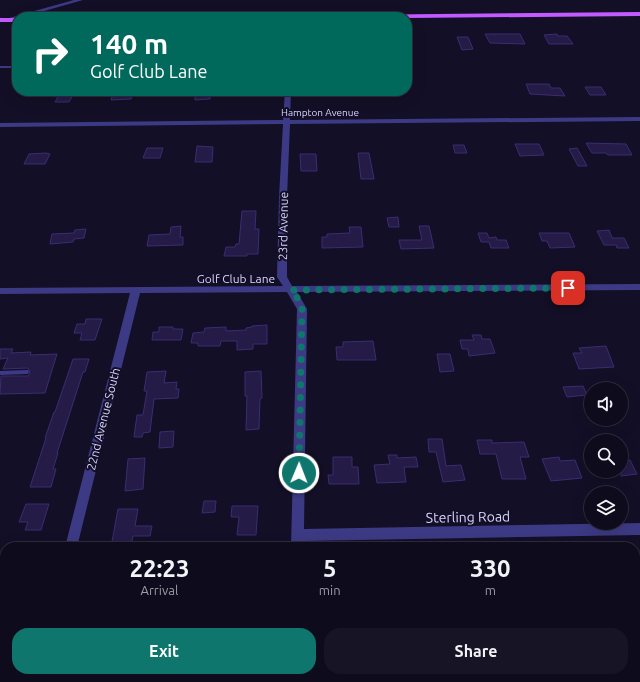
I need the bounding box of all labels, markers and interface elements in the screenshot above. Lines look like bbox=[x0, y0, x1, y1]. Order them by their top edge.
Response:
icon: right bbox=[24, 28, 76, 80]
text: 140 m bbox=[90, 28, 168, 59]
text: Golf Club Lane bbox=[90, 61, 208, 81]
street label: Hampton Avenue bbox=[281, 107, 359, 118]
street label: 23rd Avenue bbox=[276, 192, 290, 260]
pin bbox=[551, 271, 585, 305]
street label: Golf Club Lane bbox=[197, 272, 275, 285]
icon: arrive bbox=[557, 277, 579, 299]
street label: 22nd Avenue South bbox=[84, 366, 122, 472]
map controls bbox=[584, 382, 628, 530]
button: sound bbox=[584, 382, 628, 426]
button: search bbox=[584, 434, 628, 478]
position arrow bbox=[278, 452, 320, 494]
button: layers bbox=[584, 486, 628, 530]
street label: Sterling Road bbox=[426, 508, 510, 526]
text: 22:23 bbox=[129, 555, 189, 582]
text: 5 bbox=[323, 555, 336, 582]
text: 330 bbox=[470, 555, 511, 582]
text: Arrival bbox=[140, 583, 178, 597]
text: min bbox=[319, 583, 341, 597]
text: m bbox=[485, 583, 496, 597]
button: Exit bbox=[12, 628, 316, 674]
button: Share bbox=[324, 628, 628, 674]

